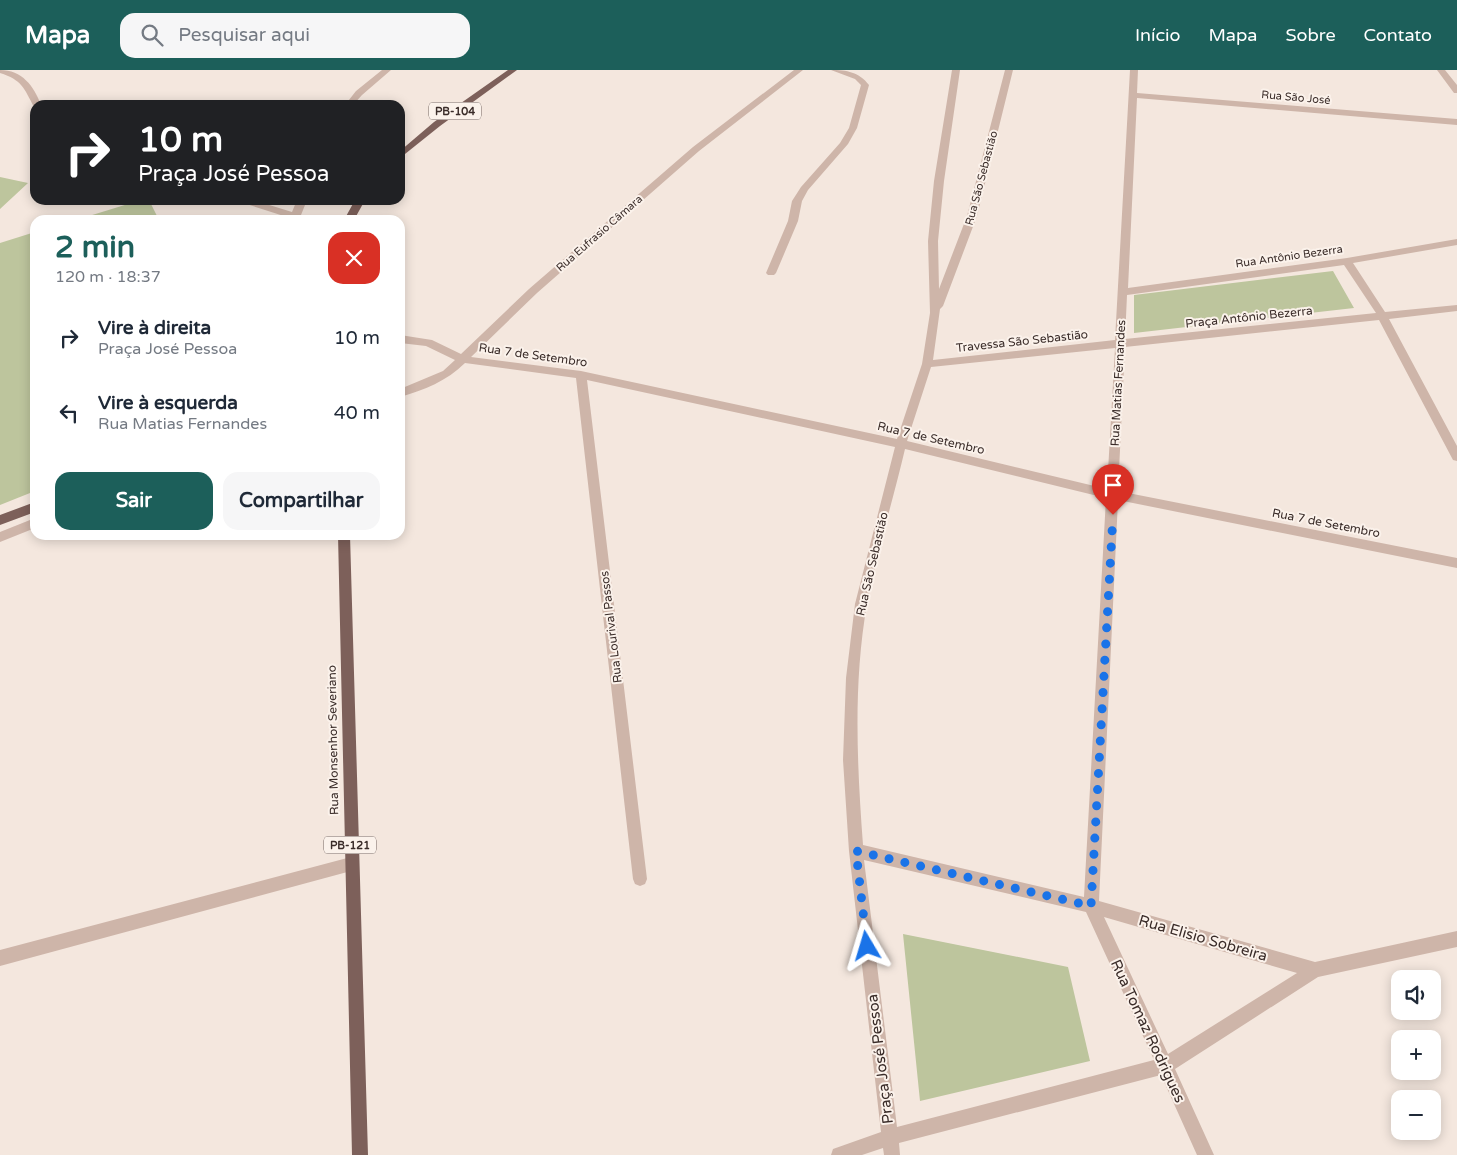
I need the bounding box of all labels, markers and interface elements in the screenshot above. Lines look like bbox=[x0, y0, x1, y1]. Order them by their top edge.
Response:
search box bbox=[120, 13, 470, 58]
text: Mapa bbox=[25, 21, 90, 50]
icon: search bbox=[138, 21, 166, 49]
text: Pesquisar aqui bbox=[178, 24, 310, 46]
text: Início bbox=[1135, 24, 1180, 46]
text: Mapa bbox=[1208, 24, 1257, 46]
text: Sobre bbox=[1285, 24, 1336, 46]
text: Contato bbox=[1364, 24, 1432, 46]
street label: Rua São José bbox=[1261, 88, 1331, 107]
road number: PB-104 bbox=[429, 102, 481, 119]
text: 10 m bbox=[138, 119, 223, 161]
icon: right bbox=[55, 120, 120, 185]
street label: Rua São Sebastião bbox=[963, 129, 1000, 227]
text: Praça José Pessoa bbox=[138, 161, 329, 187]
street label: Rua Eufrasio Câmara bbox=[554, 192, 645, 274]
text: 2 min bbox=[55, 229, 135, 266]
button: close bbox=[328, 232, 380, 284]
street label: Rua Antônio Bezerra bbox=[1235, 243, 1344, 270]
text: 120 m · 18:37 bbox=[55, 267, 161, 287]
street label: Praça Antônio Bezerra bbox=[1185, 303, 1313, 331]
text: Vire à direita bbox=[98, 317, 211, 339]
street label: Rua Matias Fernandes bbox=[1108, 319, 1128, 447]
icon: right bbox=[55, 324, 83, 352]
text: 10 m bbox=[334, 327, 380, 349]
street label: Travessa São Sebastião bbox=[955, 327, 1089, 355]
text: Praça José Pessoa bbox=[98, 339, 237, 359]
street label: Rua 7 de Setembro bbox=[478, 340, 588, 370]
text: Vire à esquerda bbox=[98, 392, 238, 414]
icon: left bbox=[55, 399, 83, 427]
text: 40 m bbox=[334, 402, 380, 424]
text: Rua Matias Fernandes bbox=[98, 414, 267, 434]
street label: Rua 7 de Setembro bbox=[876, 419, 986, 457]
pin bbox=[1092, 464, 1134, 515]
icon: arrive bbox=[1099, 471, 1127, 499]
button: Sair bbox=[55, 472, 213, 530]
button: Compartilhar bbox=[223, 472, 380, 530]
street label: Rua 7 de Setembro bbox=[1271, 506, 1381, 540]
street label: Rua São Sebastião bbox=[853, 511, 891, 617]
street label: Rua Lourival Passos bbox=[597, 570, 625, 684]
street label: Rua Monsenhor Severiano bbox=[325, 665, 341, 815]
road number: PB-121 bbox=[324, 836, 376, 854]
street label: Rua Elisio Sobreira bbox=[1137, 911, 1269, 965]
position arrow bbox=[840, 919, 892, 971]
street label: Rua Tomaz Rodrigues bbox=[1107, 956, 1189, 1106]
map controls bbox=[1391, 970, 1441, 1140]
button: sound bbox=[1391, 970, 1441, 1020]
street label: Praça José Pessoa bbox=[863, 993, 897, 1125]
button: + bbox=[1391, 1030, 1441, 1080]
button: − bbox=[1391, 1090, 1441, 1140]

